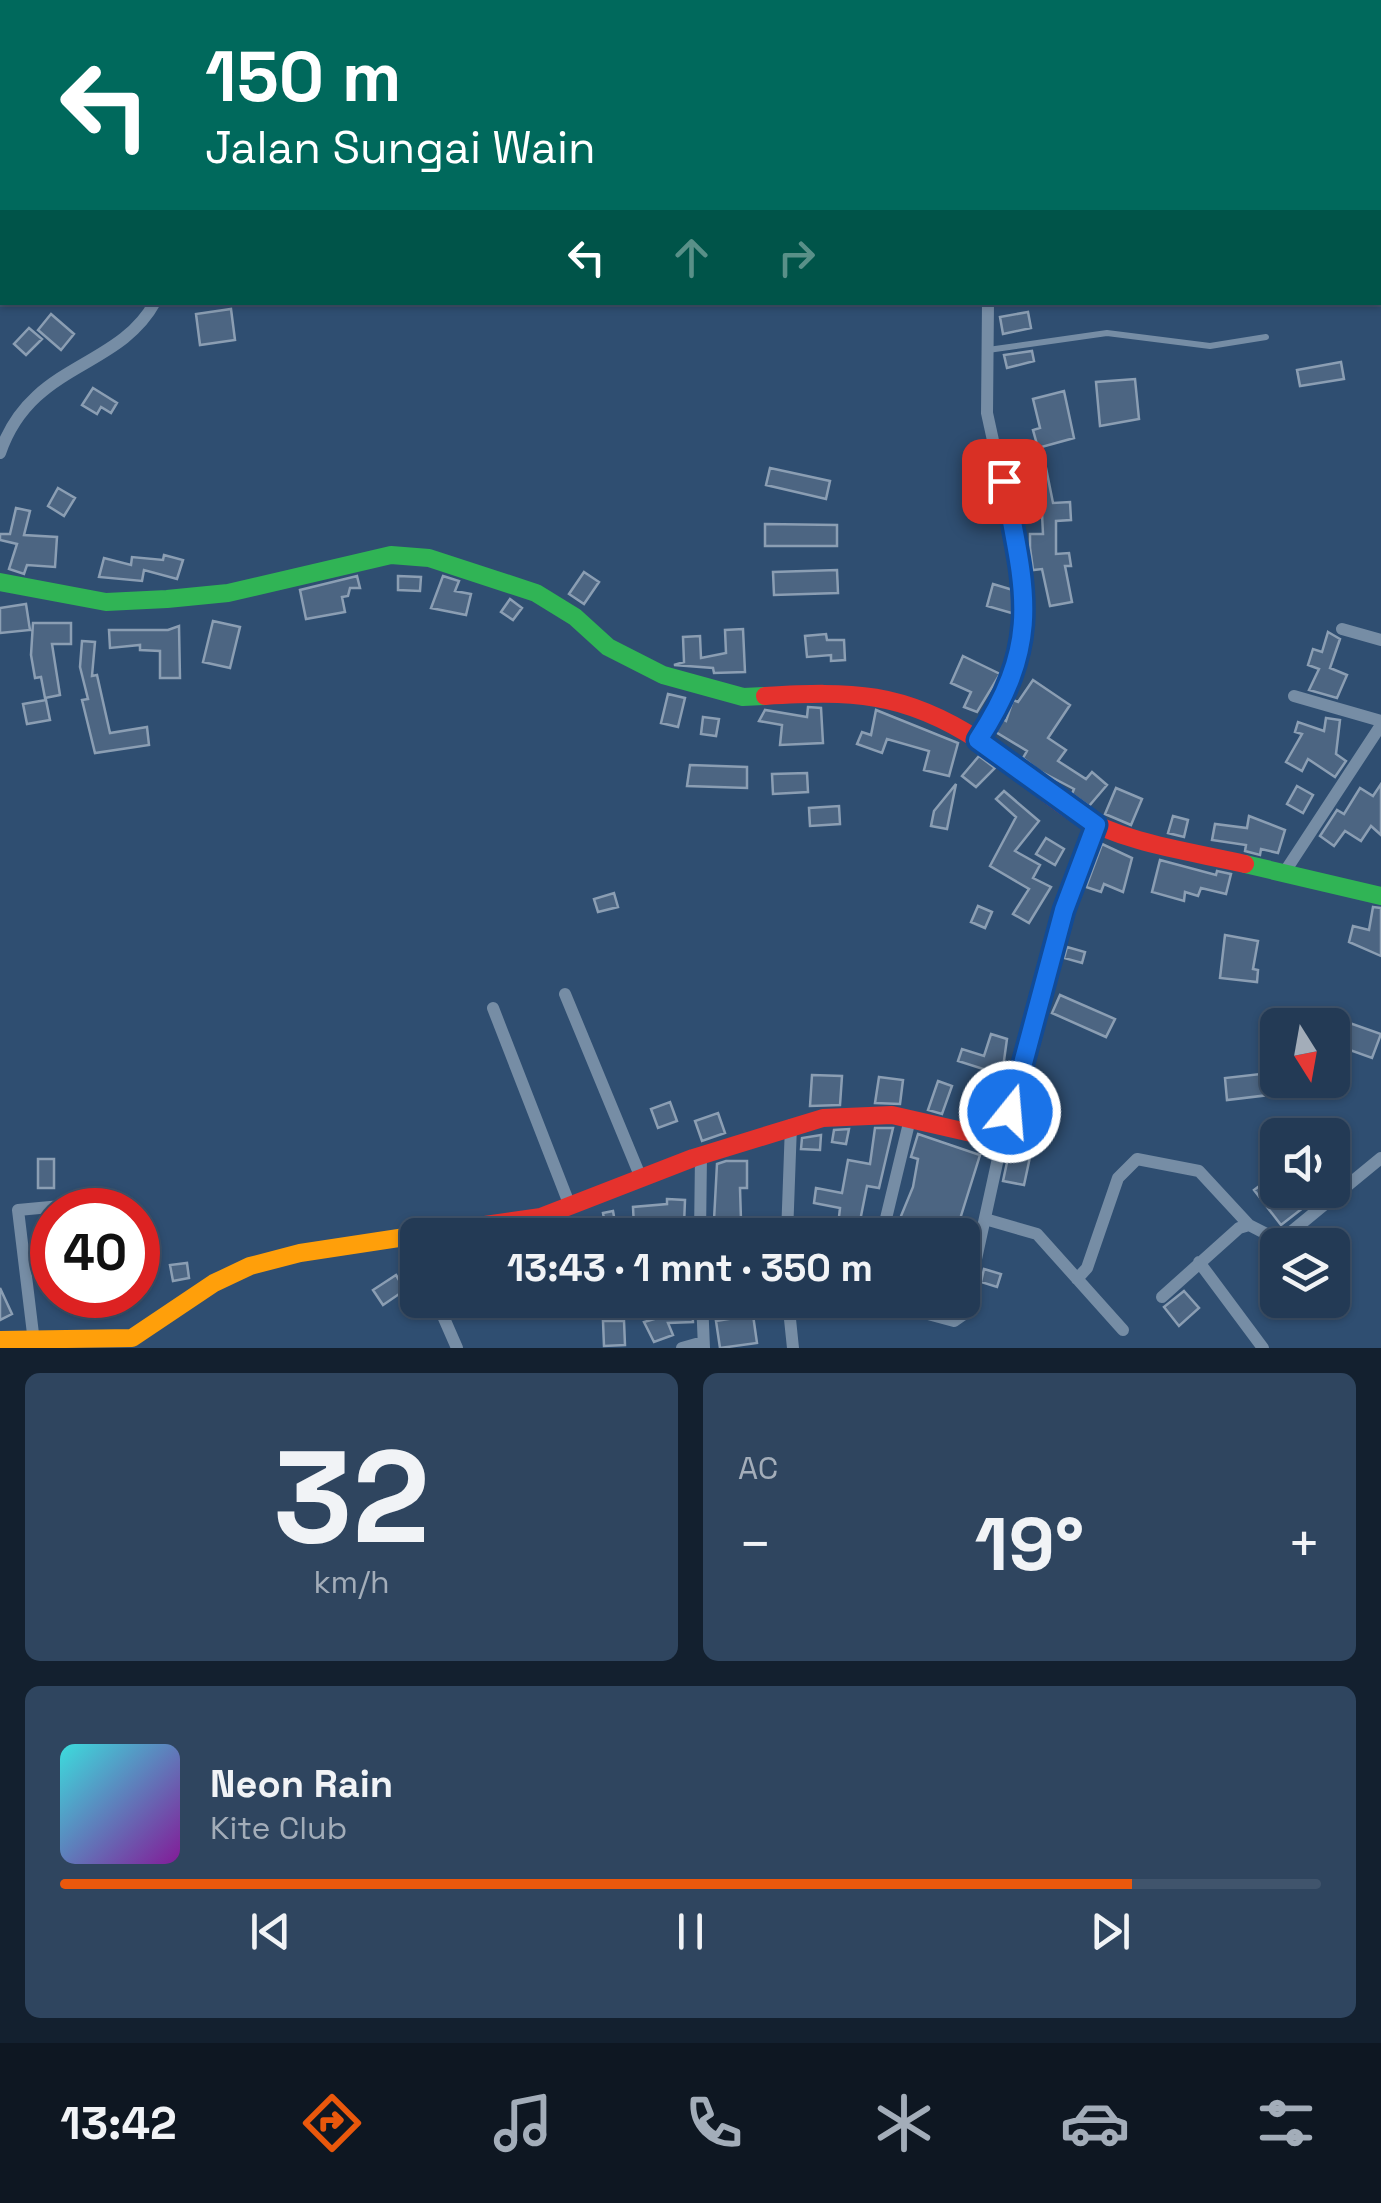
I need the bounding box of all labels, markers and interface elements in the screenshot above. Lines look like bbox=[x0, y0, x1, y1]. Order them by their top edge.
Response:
text: 150 m bbox=[205, 32, 402, 121]
icon: left bbox=[40, 40, 170, 170]
text: Jalan Sungai Wain bbox=[205, 119, 596, 176]
icon: left bbox=[559, 230, 614, 285]
icon: ahead bbox=[664, 230, 719, 285]
icon: right bbox=[769, 230, 824, 285]
pin bbox=[962, 439, 1047, 524]
icon: arrive bbox=[977, 454, 1032, 509]
north arrow bbox=[1260, 1008, 1350, 1098]
map controls bbox=[1260, 1008, 1350, 1318]
position arrow bbox=[958, 1060, 1062, 1164]
button: sound bbox=[1260, 1118, 1350, 1208]
speed limit sign: 40 bbox=[30, 1188, 160, 1318]
button: layers bbox=[1260, 1228, 1350, 1318]
text: 13:43 · 1 mnt · 350 m bbox=[507, 1244, 873, 1292]
text: 32 bbox=[273, 1414, 430, 1580]
text: AC bbox=[738, 1448, 778, 1488]
text: 19° bbox=[975, 1496, 1084, 1592]
text: − bbox=[738, 1509, 772, 1579]
text: + bbox=[1287, 1509, 1321, 1579]
text: km/h bbox=[313, 1562, 390, 1602]
text: Neon Rain bbox=[210, 1760, 393, 1808]
text: Kite Club bbox=[210, 1808, 347, 1848]
icon: previous bbox=[243, 1904, 298, 1959]
icon: pause bbox=[663, 1904, 718, 1959]
icon: next bbox=[1083, 1904, 1138, 1959]
icon: directions bbox=[297, 2088, 367, 2158]
icon: music bbox=[488, 2088, 558, 2158]
icon: phone bbox=[679, 2088, 749, 2158]
icon: climate bbox=[869, 2088, 939, 2158]
icon: car bbox=[1060, 2088, 1130, 2158]
icon: filters bbox=[1251, 2088, 1321, 2158]
text: 13:42 bbox=[60, 2095, 177, 2152]

